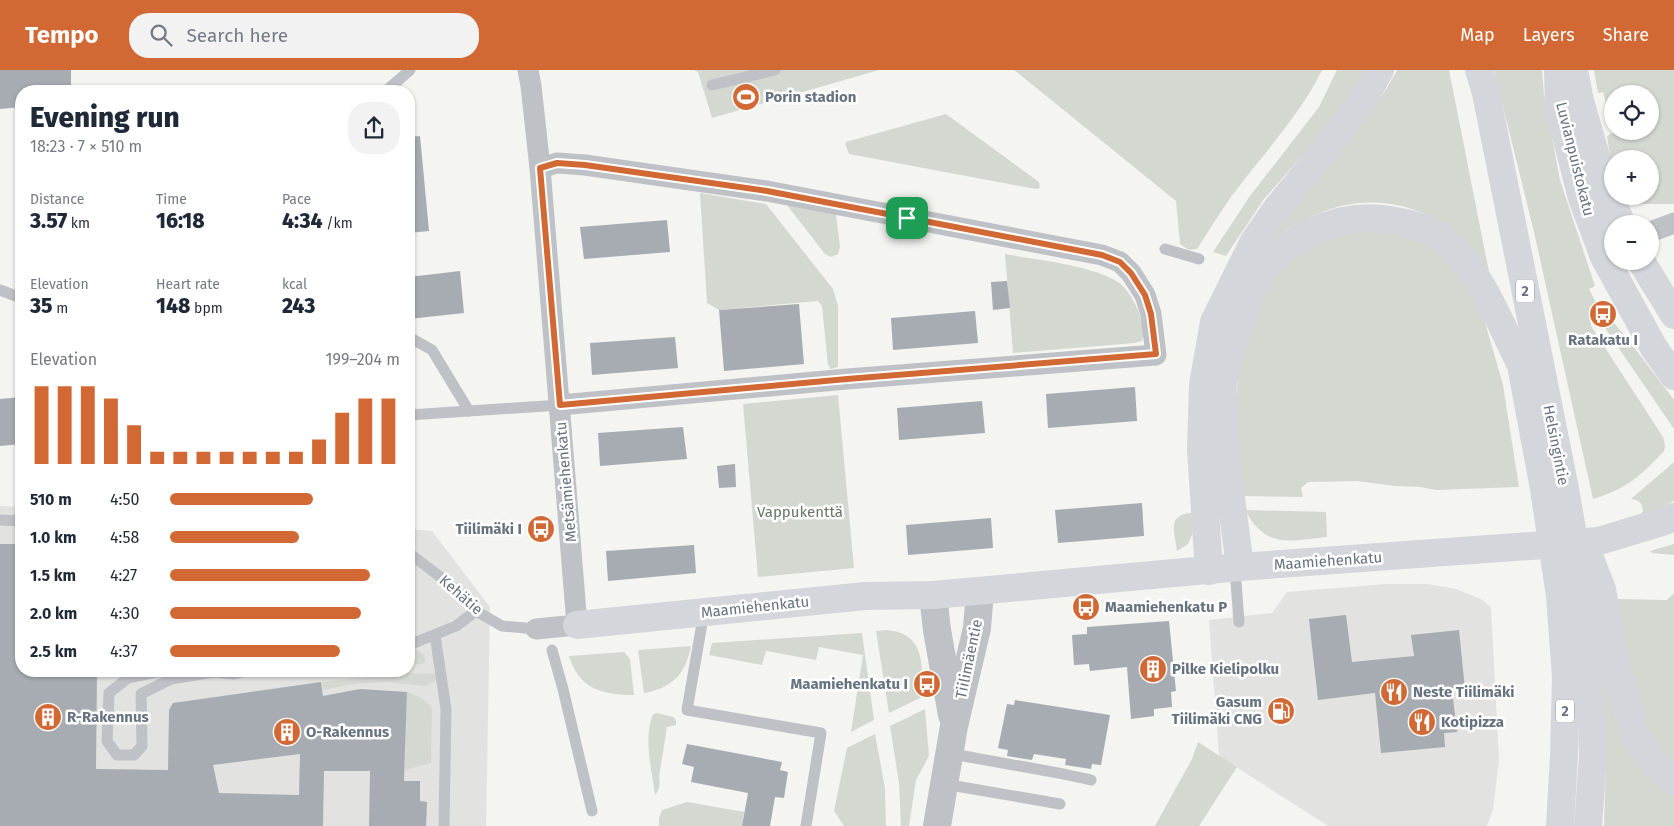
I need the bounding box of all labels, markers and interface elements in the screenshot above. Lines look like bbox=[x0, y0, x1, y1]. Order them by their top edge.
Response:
search box bbox=[129, 13, 479, 58]
text: Tempo bbox=[25, 21, 99, 49]
icon: search bbox=[147, 21, 175, 49]
text: Search here bbox=[187, 24, 288, 47]
text: Map bbox=[1460, 24, 1495, 46]
text: Layers bbox=[1523, 24, 1575, 46]
text: Share bbox=[1603, 24, 1649, 46]
sports icon: Porin stadion bbox=[731, 82, 761, 112]
map controls bbox=[1604, 85, 1659, 270]
button: locate bbox=[1604, 85, 1659, 140]
place label: Porin stadion bbox=[765, 88, 857, 106]
street label: Luvianpuistokatu bbox=[1552, 100, 1598, 218]
text: Evening run bbox=[30, 101, 180, 134]
button: share bbox=[348, 102, 400, 154]
text: 18:23 · 7 × 510 m bbox=[30, 137, 142, 156]
button: + bbox=[1604, 150, 1659, 205]
text: Distance bbox=[30, 191, 84, 208]
text: Time bbox=[156, 191, 187, 208]
text: Pace bbox=[282, 191, 311, 208]
pin bbox=[886, 197, 928, 239]
icon: arrive bbox=[893, 204, 921, 232]
text: 3.57 bbox=[30, 208, 67, 234]
text: 16:18 bbox=[156, 208, 205, 234]
text: 4:34 bbox=[282, 208, 323, 234]
text: km bbox=[67, 215, 90, 232]
text: /km bbox=[323, 215, 353, 232]
button: − bbox=[1604, 215, 1659, 270]
text: Elevation bbox=[30, 276, 89, 293]
text: Heart rate bbox=[156, 276, 220, 293]
text: kcal bbox=[282, 276, 307, 293]
road number: 2 bbox=[1516, 280, 1534, 302]
text: 35 bbox=[30, 293, 53, 319]
text: 148 bbox=[156, 293, 190, 319]
text: 243 bbox=[282, 293, 315, 319]
bus stop icon: Ratakatu I bbox=[1588, 299, 1618, 329]
text: m bbox=[53, 300, 68, 317]
text: bpm bbox=[190, 300, 223, 317]
place label: Ratakatu I bbox=[1568, 331, 1638, 349]
text: Elevation bbox=[30, 350, 97, 369]
text: 199–204 m bbox=[326, 350, 400, 369]
street label: Helsingintie bbox=[1539, 403, 1573, 487]
street label: Metsämiehenkatu bbox=[552, 421, 580, 543]
text: 510 m bbox=[30, 490, 72, 509]
text: 4:50 bbox=[110, 490, 139, 509]
park label: Vappukenttä bbox=[757, 503, 843, 521]
bus stop icon: Tiilimäki I bbox=[526, 514, 556, 544]
place label: Tiilimäki I bbox=[455, 520, 522, 538]
text: 1.0 km bbox=[30, 528, 77, 547]
text: 4:58 bbox=[110, 528, 139, 547]
street label: Maamiehenkatu bbox=[1273, 548, 1383, 574]
text: 1.5 km bbox=[30, 566, 76, 585]
text: 4:27 bbox=[110, 566, 137, 585]
street label: Kehätie bbox=[436, 571, 486, 619]
street label: Maamiehenkatu bbox=[700, 592, 810, 622]
bus stop icon: Maamiehenkatu P bbox=[1071, 592, 1101, 622]
place label: Maamiehenkatu P bbox=[1105, 598, 1227, 616]
text: 2.0 km bbox=[30, 604, 77, 623]
text: 4:30 bbox=[110, 604, 139, 623]
street label: Tiilimäentie bbox=[952, 618, 986, 700]
text: 2.5 km bbox=[30, 642, 77, 661]
text: 4:37 bbox=[110, 642, 138, 661]
building icon: Pilke Kielipolku bbox=[1138, 654, 1168, 684]
place label: Pilke Kielipolku bbox=[1172, 660, 1279, 678]
bus stop icon: Maamiehenkatu I bbox=[912, 669, 942, 699]
place label: Maamiehenkatu I bbox=[790, 675, 908, 693]
restaurant icon: Neste Tiilimäki bbox=[1379, 677, 1409, 707]
place label: Neste Tiilimäki bbox=[1413, 683, 1514, 701]
place label: Gasum Tiilimäki CNG bbox=[1172, 693, 1262, 728]
fuel station icon: Gasum Tiilimäki CNG bbox=[1266, 696, 1296, 726]
road number: 2 bbox=[1556, 700, 1574, 722]
building icon: R-Rakennus bbox=[33, 702, 63, 732]
restaurant icon: Kotipizza bbox=[1407, 707, 1437, 737]
place label: R-Rakennus bbox=[67, 708, 149, 726]
place label: Kotipizza bbox=[1441, 713, 1504, 731]
building icon: O-Rakennus bbox=[272, 717, 302, 747]
place label: O-Rakennus bbox=[306, 723, 389, 741]

